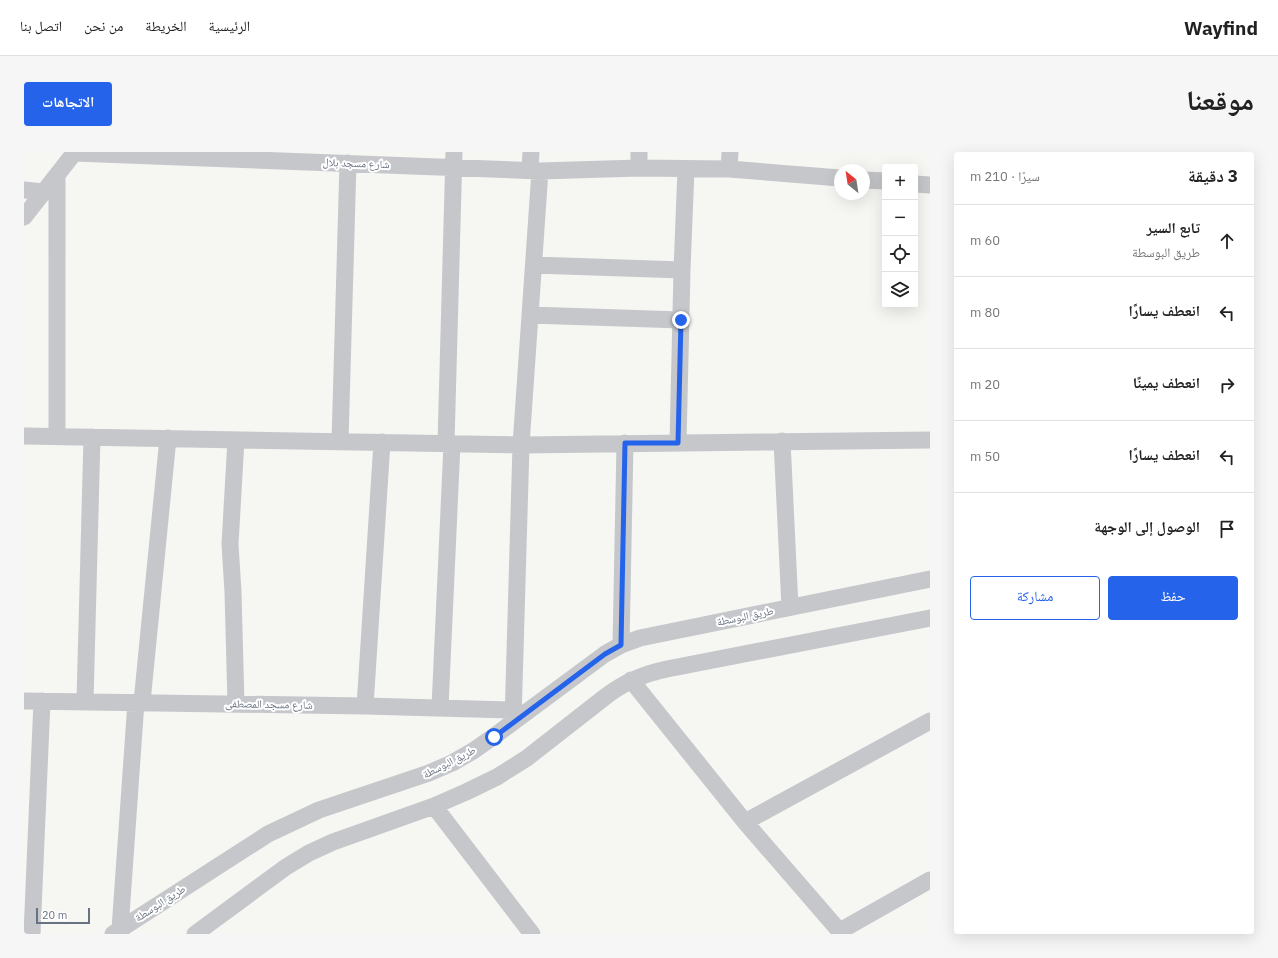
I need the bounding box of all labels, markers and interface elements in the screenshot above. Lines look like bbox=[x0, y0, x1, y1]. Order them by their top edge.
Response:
text: Wayfind bbox=[1184, 16, 1258, 40]
text: اتصل بنا bbox=[20, 17, 62, 35]
text: من نحن bbox=[84, 17, 123, 35]
text: الخريطة bbox=[145, 17, 187, 35]
text: الرئيسية bbox=[209, 17, 250, 35]
text: موقعنا bbox=[1186, 81, 1254, 118]
button: الاتجاهات bbox=[24, 82, 112, 126]
street label: شارع مسجد بلال bbox=[322, 155, 390, 171]
north arrow bbox=[834, 164, 870, 200]
map controls bbox=[882, 164, 918, 308]
button: + bbox=[882, 164, 918, 200]
text: 3 دقيقة bbox=[1188, 165, 1238, 187]
text: سيرًا · 210 m bbox=[970, 168, 1040, 185]
button: − bbox=[882, 200, 918, 236]
text: تابع السير bbox=[1146, 218, 1200, 237]
icon: ahead bbox=[1216, 230, 1238, 252]
text: 60 m bbox=[970, 232, 1000, 249]
button: locate bbox=[882, 236, 918, 272]
text: طريق البوسطة bbox=[1132, 244, 1200, 261]
button: layers bbox=[882, 272, 918, 308]
text: انعطف يسارًا bbox=[1128, 301, 1200, 320]
icon: left bbox=[1216, 302, 1238, 324]
text: 80 m bbox=[970, 304, 1000, 321]
route end bbox=[672, 311, 690, 329]
text: انعطف يمينًا bbox=[1133, 373, 1200, 392]
icon: right bbox=[1216, 374, 1238, 396]
text: 20 m bbox=[970, 376, 1000, 393]
text: انعطف يسارًا bbox=[1128, 445, 1200, 464]
icon: left bbox=[1216, 446, 1238, 468]
text: 50 m bbox=[970, 448, 1000, 465]
text: الوصول إلى الوجهة bbox=[1094, 517, 1200, 536]
icon: arrive bbox=[1216, 518, 1238, 540]
button: مشاركة bbox=[970, 576, 1100, 620]
button: حفظ bbox=[1108, 576, 1238, 620]
street label: طريق البوسطة bbox=[715, 603, 775, 629]
street label: شارع مسجد المصطفى bbox=[225, 696, 313, 712]
route start bbox=[485, 728, 503, 746]
street label: طريق البوسطة bbox=[420, 743, 478, 781]
street label: طريق البوسطة bbox=[132, 881, 188, 925]
scale bar bbox=[36, 906, 90, 925]
text: 20 m bbox=[42, 908, 67, 922]

